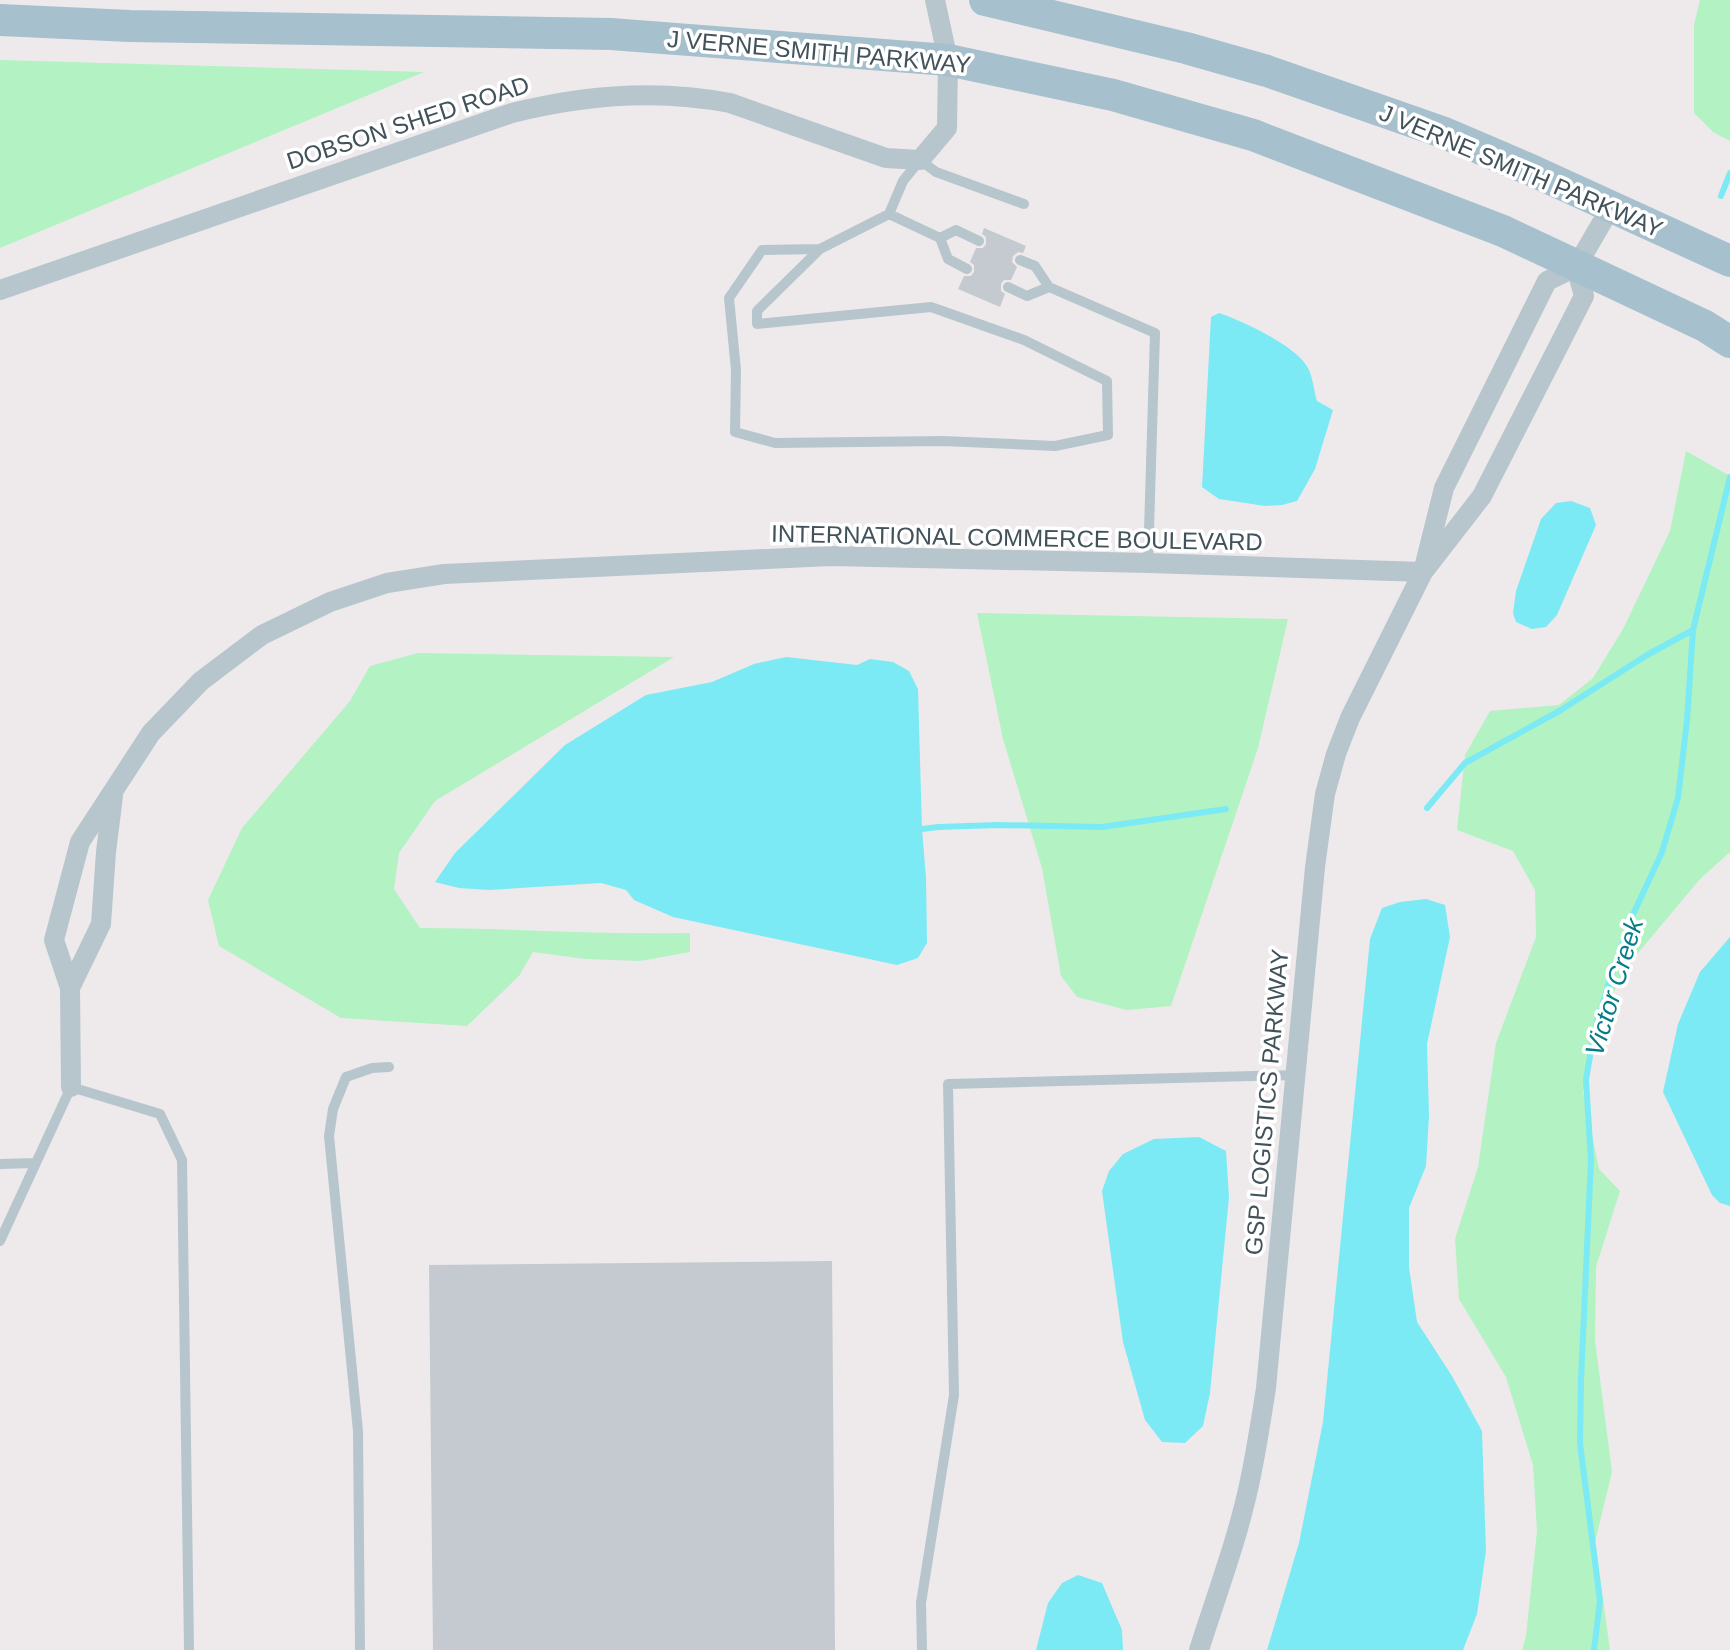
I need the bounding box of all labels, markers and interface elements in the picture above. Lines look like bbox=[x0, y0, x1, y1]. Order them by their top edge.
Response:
street label: J VERNE SMITH PARKWAY bbox=[666, 25, 972, 78]
street label: DOBSON SHED ROAD bbox=[283, 71, 533, 175]
street label: J VERNE SMITH PARKWAY bbox=[1376, 99, 1667, 243]
street label: INTERNATIONAL COMMERCE BOULEVARD bbox=[771, 520, 1263, 555]
water label: Victor Creek bbox=[1579, 913, 1650, 1060]
street label: GSP LOGISTICS PARKWAY bbox=[1240, 948, 1293, 1256]

